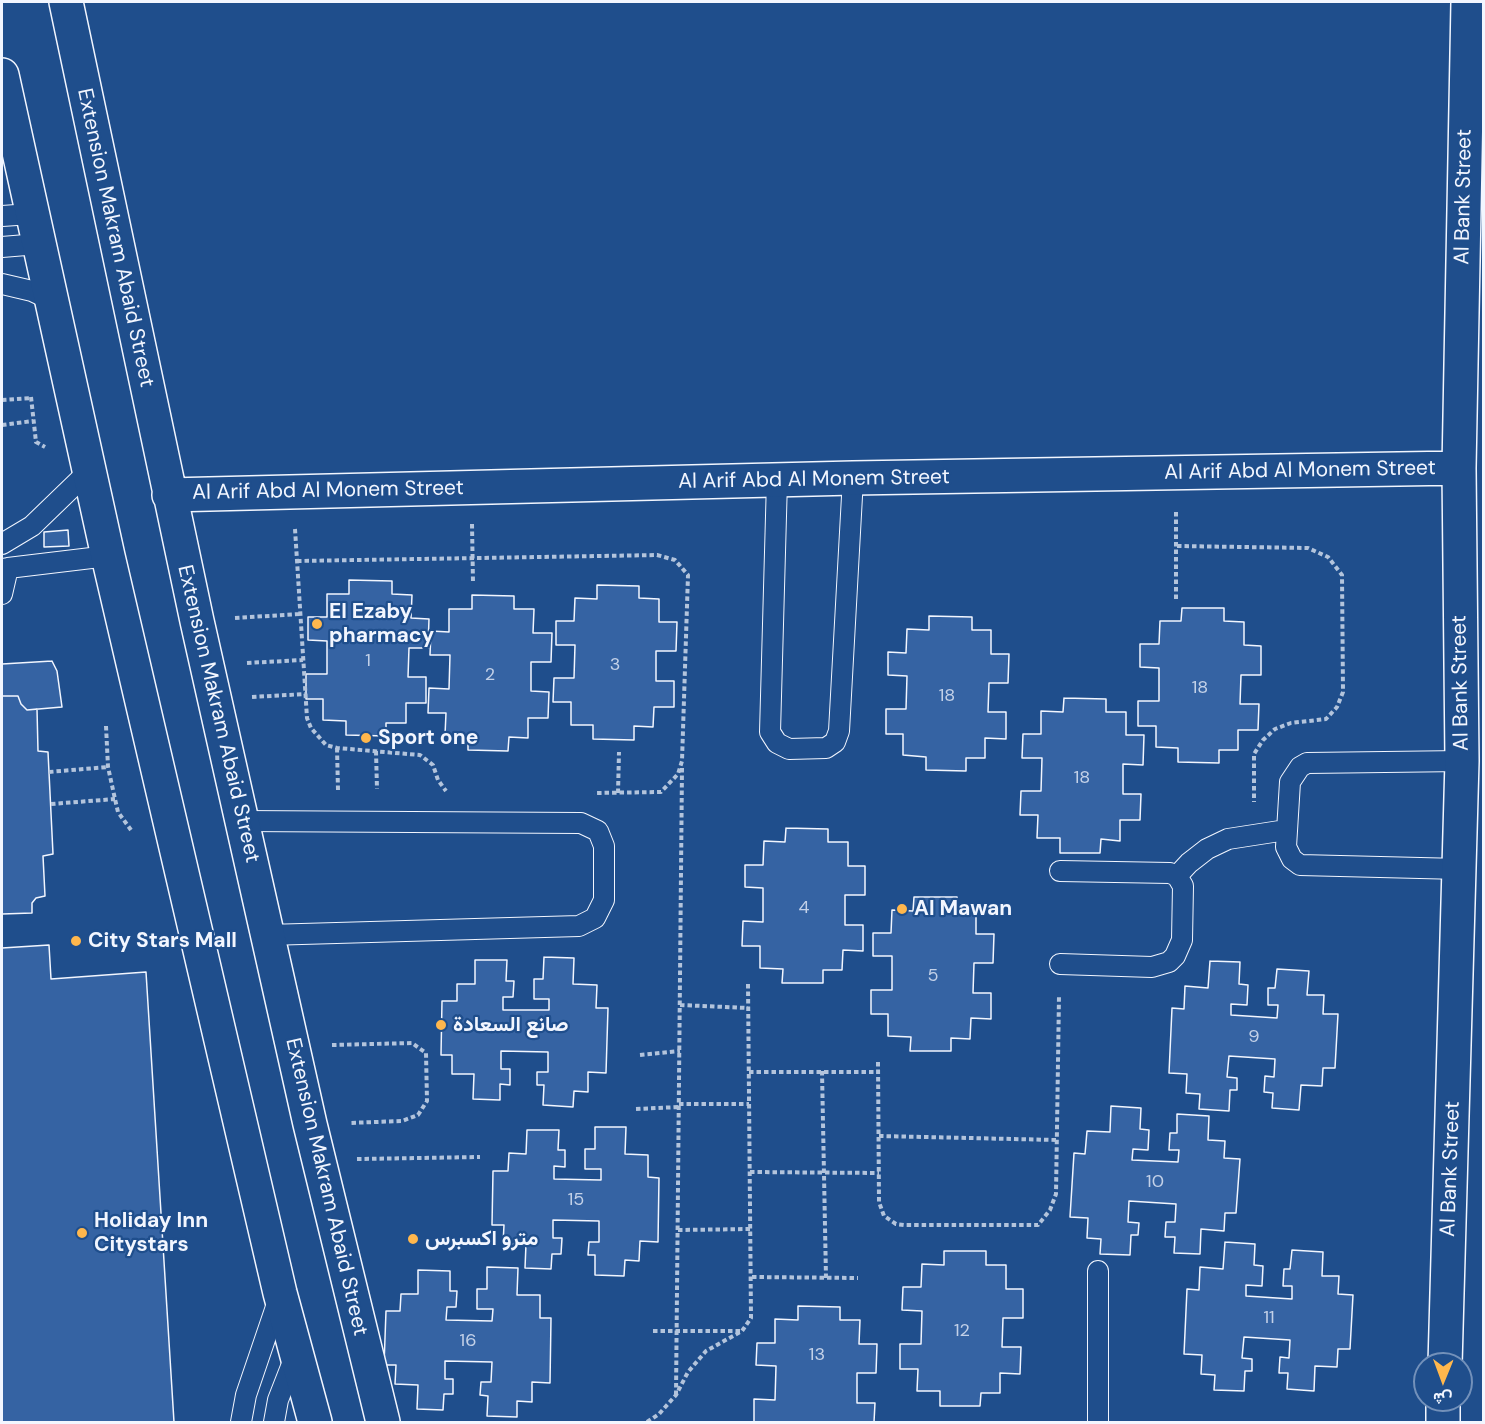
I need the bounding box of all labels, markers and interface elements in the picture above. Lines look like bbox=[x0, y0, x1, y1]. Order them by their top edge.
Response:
street label: Extension Makram Abaid Street bbox=[71, 86, 159, 390]
street label: Al Bank Street bbox=[1450, 129, 1478, 265]
street label: Al Arif Abd Al Monem Street bbox=[1164, 456, 1436, 486]
street label: Al Arif Abd Al Monem Street bbox=[678, 465, 950, 495]
street label: Al Arif Abd Al Monem Street bbox=[192, 476, 464, 506]
street label: Extension Makram Abaid Street bbox=[171, 563, 265, 865]
place label: El Ezaby pharmacy bbox=[329, 599, 434, 649]
street label: Al Bank Street bbox=[1447, 615, 1475, 751]
marker: El Ezaby pharmacy bbox=[310, 617, 324, 631]
house number: 1 bbox=[365, 650, 371, 672]
house number: 3 bbox=[610, 654, 620, 676]
house number: 2 bbox=[485, 664, 495, 686]
house number: 18 bbox=[1192, 677, 1208, 699]
house number: 18 bbox=[939, 685, 955, 707]
place label: Sport one bbox=[378, 725, 478, 751]
marker: Sport one bbox=[359, 731, 373, 745]
house number: 18 bbox=[1074, 767, 1090, 789]
place label: Al Mawan bbox=[914, 896, 1012, 922]
house number: 4 bbox=[799, 897, 809, 919]
marker: Al Mawan bbox=[895, 902, 909, 916]
place label: City Stars Mall bbox=[88, 928, 237, 954]
marker: City Stars Mall bbox=[69, 934, 83, 948]
house number: 5 bbox=[928, 965, 938, 987]
place label: صانع السعادة bbox=[453, 1012, 568, 1038]
marker: صانع السعادة bbox=[434, 1018, 448, 1032]
house number: 9 bbox=[1248, 1026, 1260, 1048]
street label: Extension Makram Abaid Street bbox=[279, 1036, 373, 1338]
street label: Al Bank Street bbox=[1436, 1101, 1466, 1237]
house number: 10 bbox=[1146, 1171, 1164, 1193]
house number: 15 bbox=[568, 1189, 584, 1211]
place label: Holiday Inn Citystars bbox=[94, 1208, 208, 1258]
marker: Holiday Inn Citystars bbox=[75, 1226, 89, 1240]
place label: مترو اكسبرس bbox=[425, 1226, 539, 1252]
marker: مترو اكسبرس bbox=[406, 1232, 420, 1246]
house number: 11 bbox=[1263, 1307, 1275, 1329]
house number: 12 bbox=[954, 1320, 970, 1342]
house number: 16 bbox=[460, 1330, 476, 1352]
house number: 13 bbox=[809, 1344, 825, 1366]
north arrow bbox=[1413, 1352, 1473, 1412]
text: ش bbox=[1433, 1388, 1453, 1409]

